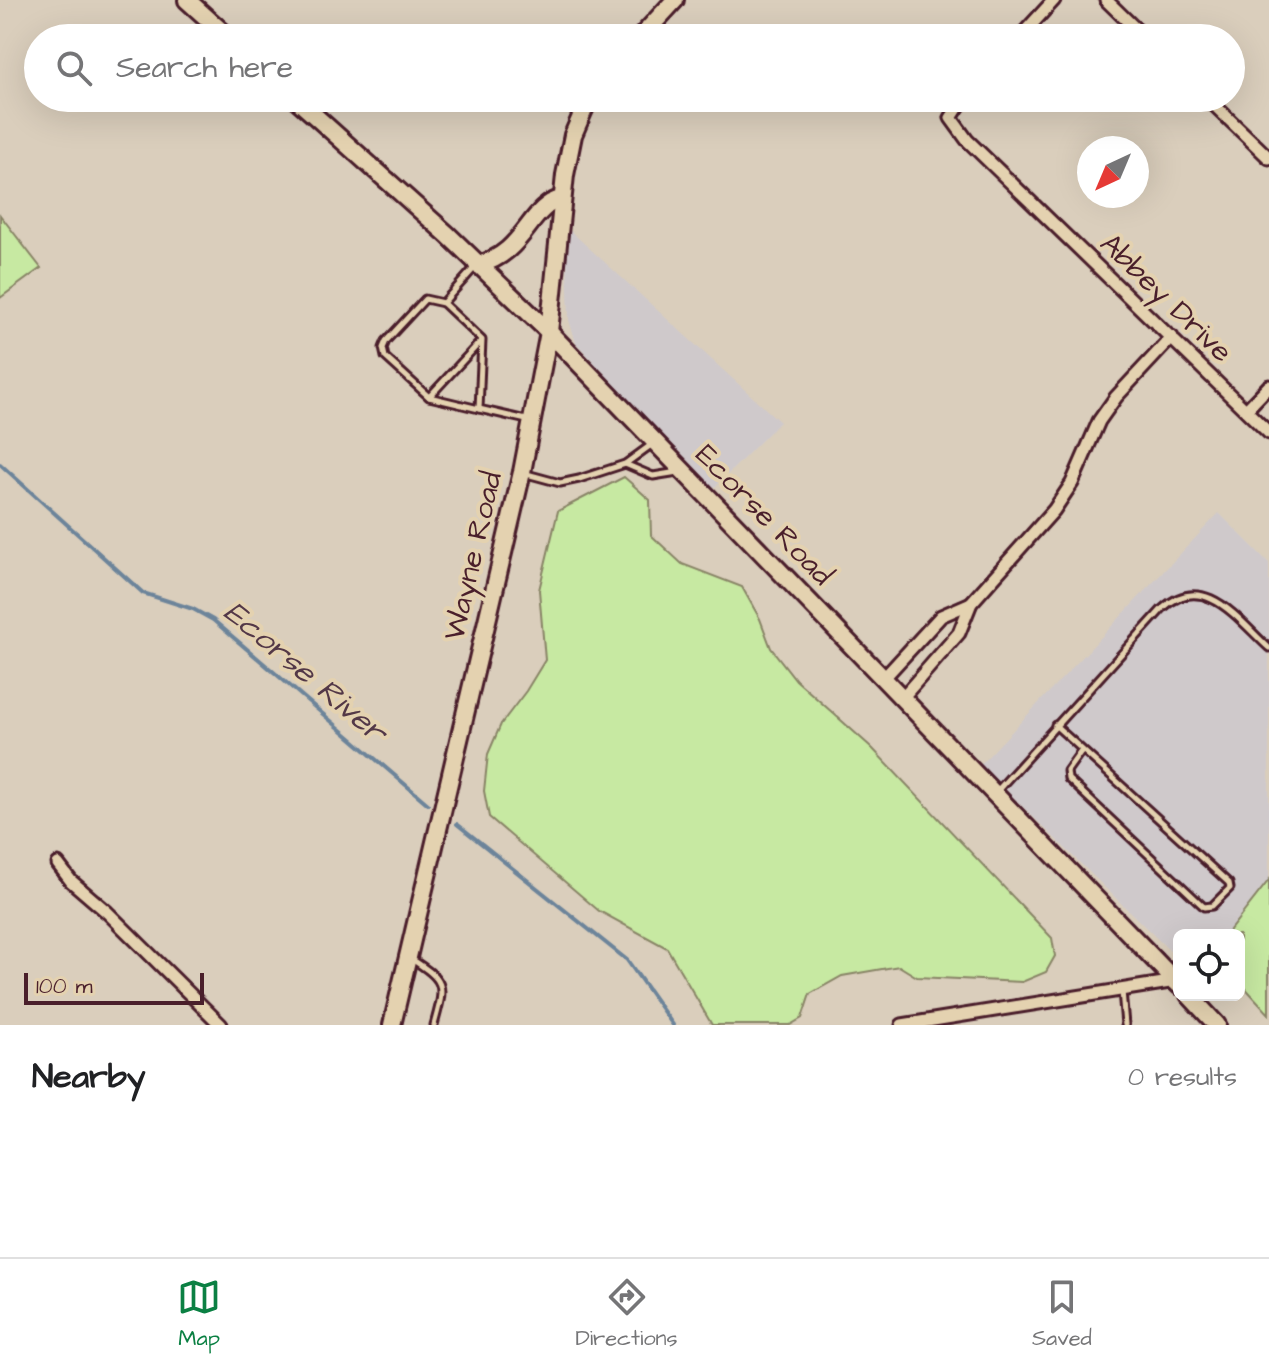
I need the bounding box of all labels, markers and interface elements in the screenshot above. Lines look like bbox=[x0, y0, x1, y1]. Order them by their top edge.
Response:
search box bbox=[24, 24, 1245, 112]
icon: search bbox=[52, 46, 96, 90]
text: Search here bbox=[116, 47, 293, 89]
north arrow bbox=[1077, 136, 1149, 208]
street label: Abbey Drive bbox=[1090, 224, 1242, 373]
street label: Ecorse Road bbox=[686, 435, 842, 595]
street label: Wayne Road bbox=[433, 467, 514, 645]
water label: Ecorse River bbox=[214, 590, 399, 756]
map controls bbox=[1173, 929, 1245, 1001]
button: locate bbox=[1173, 929, 1245, 1001]
scale bar bbox=[24, 969, 204, 1005]
text: 100 m bbox=[36, 971, 93, 1002]
text: Nearby bbox=[32, 1053, 146, 1101]
text: 0 results bbox=[1128, 1059, 1237, 1095]
tab: Map bbox=[177, 1275, 221, 1354]
tab: Directions bbox=[575, 1275, 678, 1354]
tab: Saved bbox=[1032, 1275, 1092, 1354]

